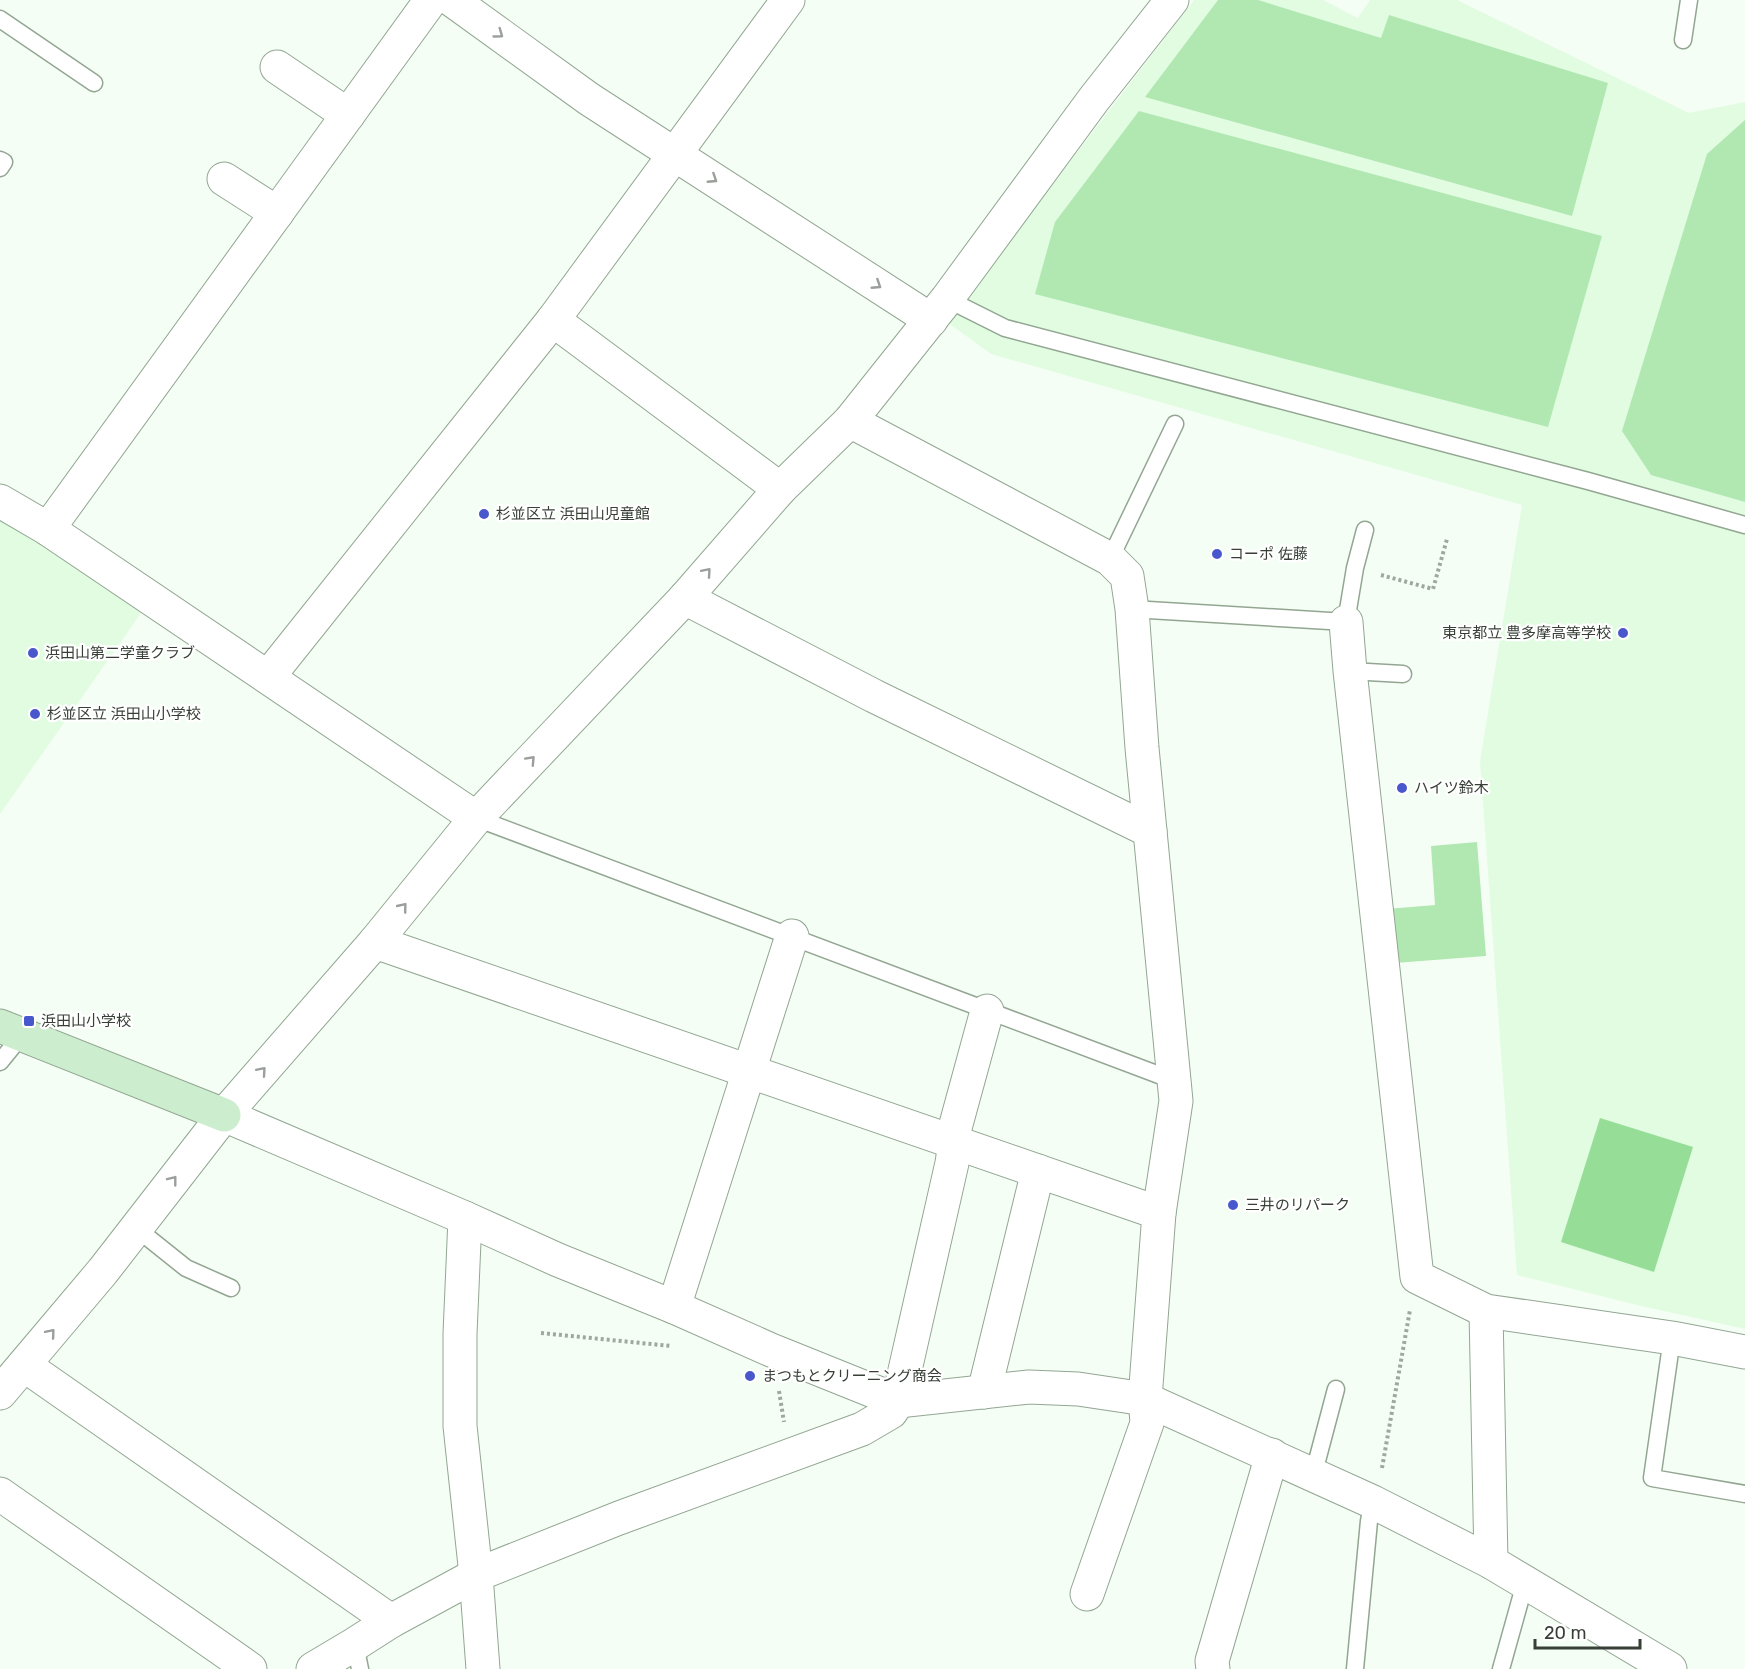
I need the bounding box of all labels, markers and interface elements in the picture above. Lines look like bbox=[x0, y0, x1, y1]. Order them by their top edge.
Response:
one-way arrow bbox=[493, 27, 504, 38]
one-way arrow bbox=[707, 171, 717, 183]
one-way arrow bbox=[871, 277, 881, 289]
place label: 杉並区立 浜田山児童館 bbox=[496, 505, 650, 523]
marker: 杉並区立 浜田山児童館 bbox=[477, 507, 491, 521]
place label: コーポ 佐藤 bbox=[1229, 545, 1308, 563]
marker: コーポ 佐藤 bbox=[1210, 547, 1224, 561]
one-way arrow bbox=[700, 568, 711, 579]
place label: 東京都立 豊多摩高等学校 bbox=[1442, 624, 1611, 642]
marker: 東京都立 豊多摩高等学校 bbox=[1616, 626, 1630, 640]
place label: 浜田山第二学童クラブ bbox=[45, 644, 195, 662]
marker: 浜田山第二学童クラブ bbox=[26, 646, 40, 660]
place label: 杉並区立 浜田山小学校 bbox=[47, 705, 201, 723]
marker: 杉並区立 浜田山小学校 bbox=[28, 707, 42, 721]
one-way arrow bbox=[524, 757, 535, 767]
place label: ハイツ鈴木 bbox=[1414, 779, 1489, 797]
marker: ハイツ鈴木 bbox=[1395, 781, 1409, 795]
one-way arrow bbox=[396, 903, 407, 914]
place label: 浜田山小学校 bbox=[41, 1012, 131, 1030]
marker: 浜田山小学校 bbox=[22, 1014, 36, 1028]
one-way arrow bbox=[255, 1067, 266, 1078]
one-way arrow bbox=[165, 1176, 176, 1187]
place label: 三井のリパーク bbox=[1245, 1196, 1350, 1214]
marker: 三井のリパーク bbox=[1226, 1198, 1240, 1212]
one-way arrow bbox=[44, 1329, 55, 1340]
place label: まつもとクリーニング商会 bbox=[762, 1367, 942, 1385]
marker: まつもとクリーニング商会 bbox=[743, 1369, 757, 1383]
scale bar bbox=[1535, 1612, 1640, 1650]
text: 20 m bbox=[1544, 1622, 1586, 1644]

